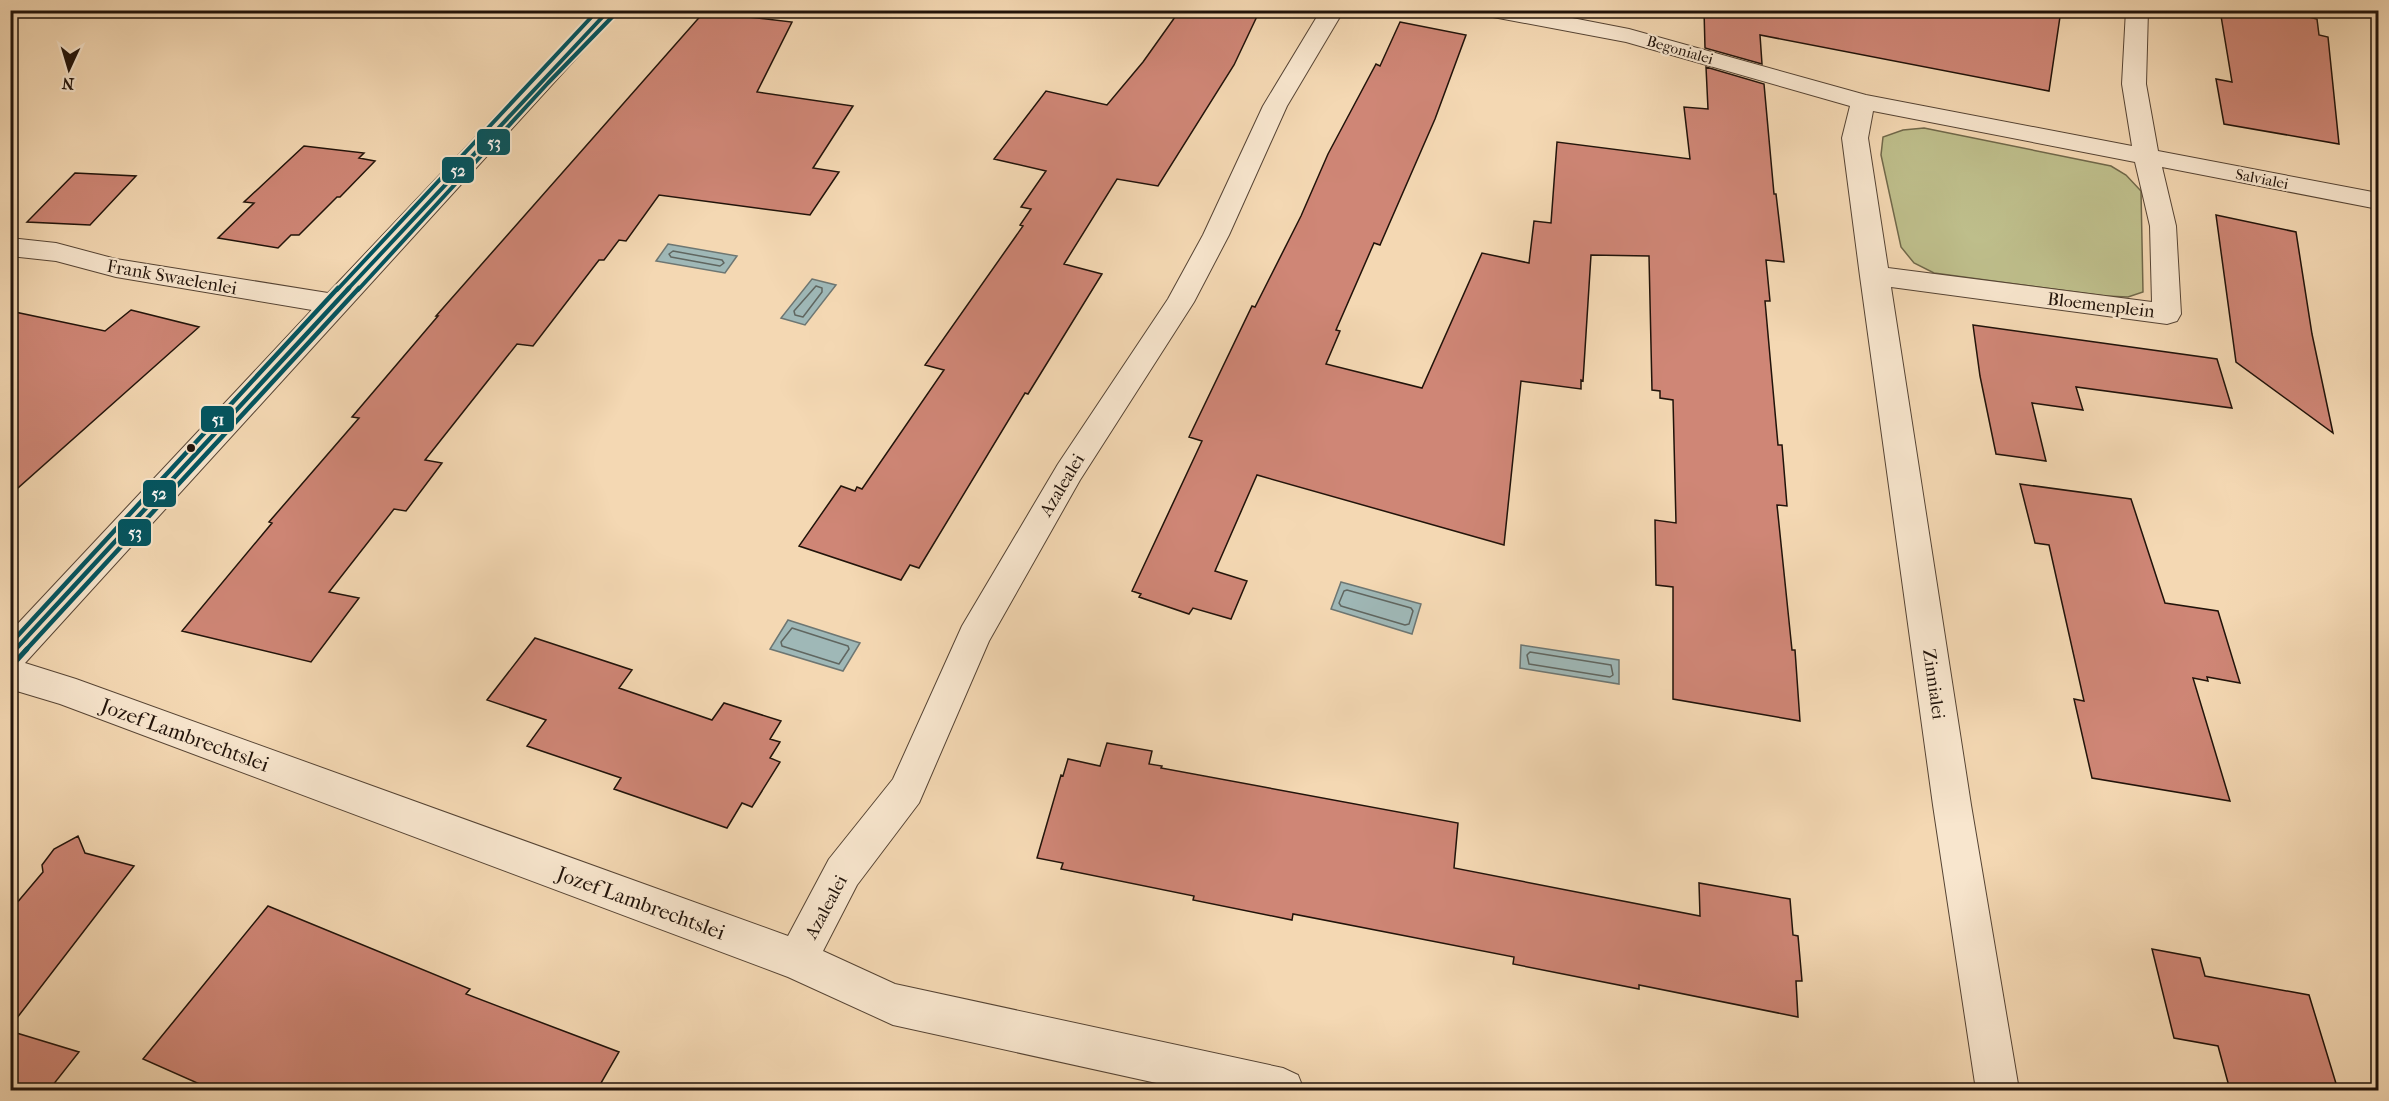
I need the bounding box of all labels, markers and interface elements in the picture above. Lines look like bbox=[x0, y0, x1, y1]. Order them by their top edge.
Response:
street label: Begonialei bbox=[1645, 32, 1716, 68]
north arrow bbox=[39, 39, 99, 99]
text: N bbox=[60, 74, 75, 93]
line badge: 53 bbox=[476, 128, 511, 156]
text: 53 bbox=[487, 133, 501, 153]
line badge: 52 bbox=[441, 156, 475, 184]
text: 52 bbox=[450, 161, 466, 180]
street label: Salvialei bbox=[2234, 165, 2290, 193]
street label: Frank Swaelenlei bbox=[105, 256, 239, 299]
street label: Bloemenplein bbox=[2046, 288, 2156, 323]
line badge: 51 bbox=[200, 405, 235, 433]
text: 51 bbox=[212, 410, 225, 429]
unlabelled marker bbox=[185, 442, 197, 454]
street label: Azalealei bbox=[1035, 450, 1090, 521]
line badge: 52 bbox=[142, 479, 177, 508]
text: 52 bbox=[151, 484, 167, 503]
line badge: 53 bbox=[117, 518, 152, 547]
text: 53 bbox=[128, 523, 142, 543]
street label: Zinnialei bbox=[1918, 647, 1949, 721]
street label: Jozef Lambrechtslei bbox=[96, 693, 272, 777]
street label: Jozef Lambrechtslei bbox=[552, 861, 728, 945]
street label: Azalealei bbox=[800, 871, 852, 944]

